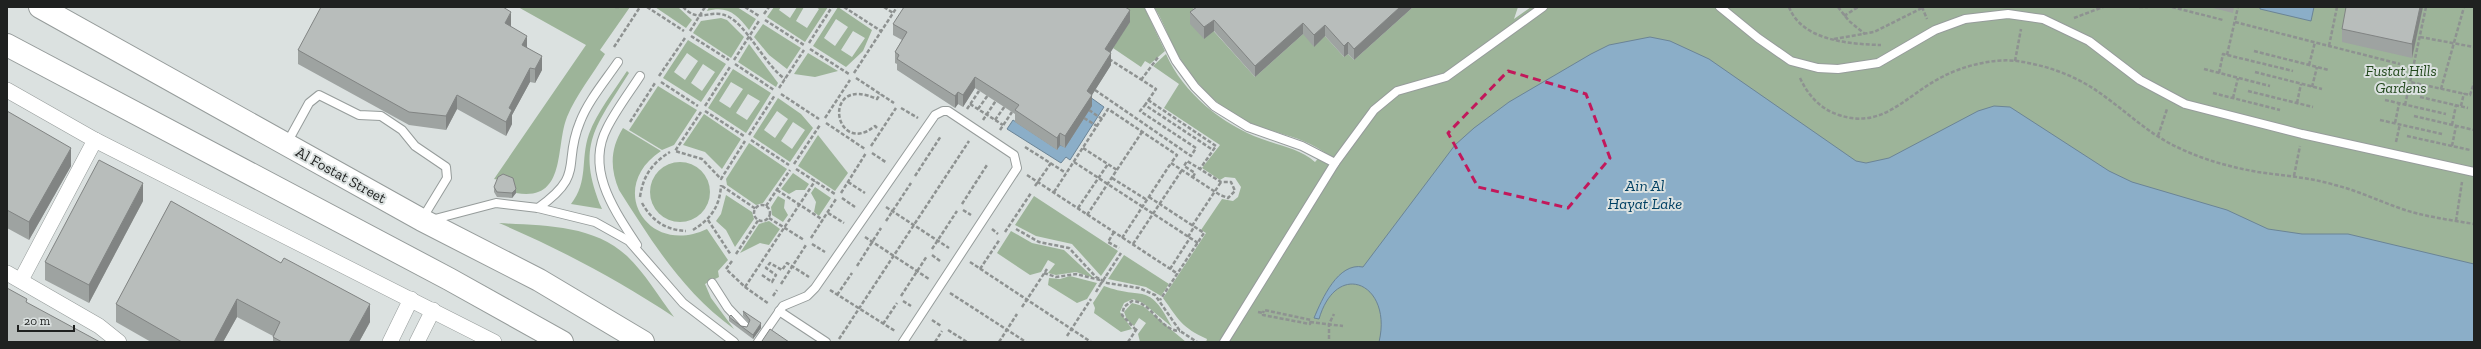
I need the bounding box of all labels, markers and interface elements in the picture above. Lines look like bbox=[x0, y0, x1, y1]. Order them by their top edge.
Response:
park label: Fustat Hills Gardens bbox=[2365, 62, 2437, 97]
street label: Al Fostat Street bbox=[293, 143, 390, 208]
water label: Ain Al Hayat Lake bbox=[1608, 176, 1682, 213]
scale bar bbox=[18, 307, 74, 333]
text: 20 m bbox=[24, 314, 51, 328]

